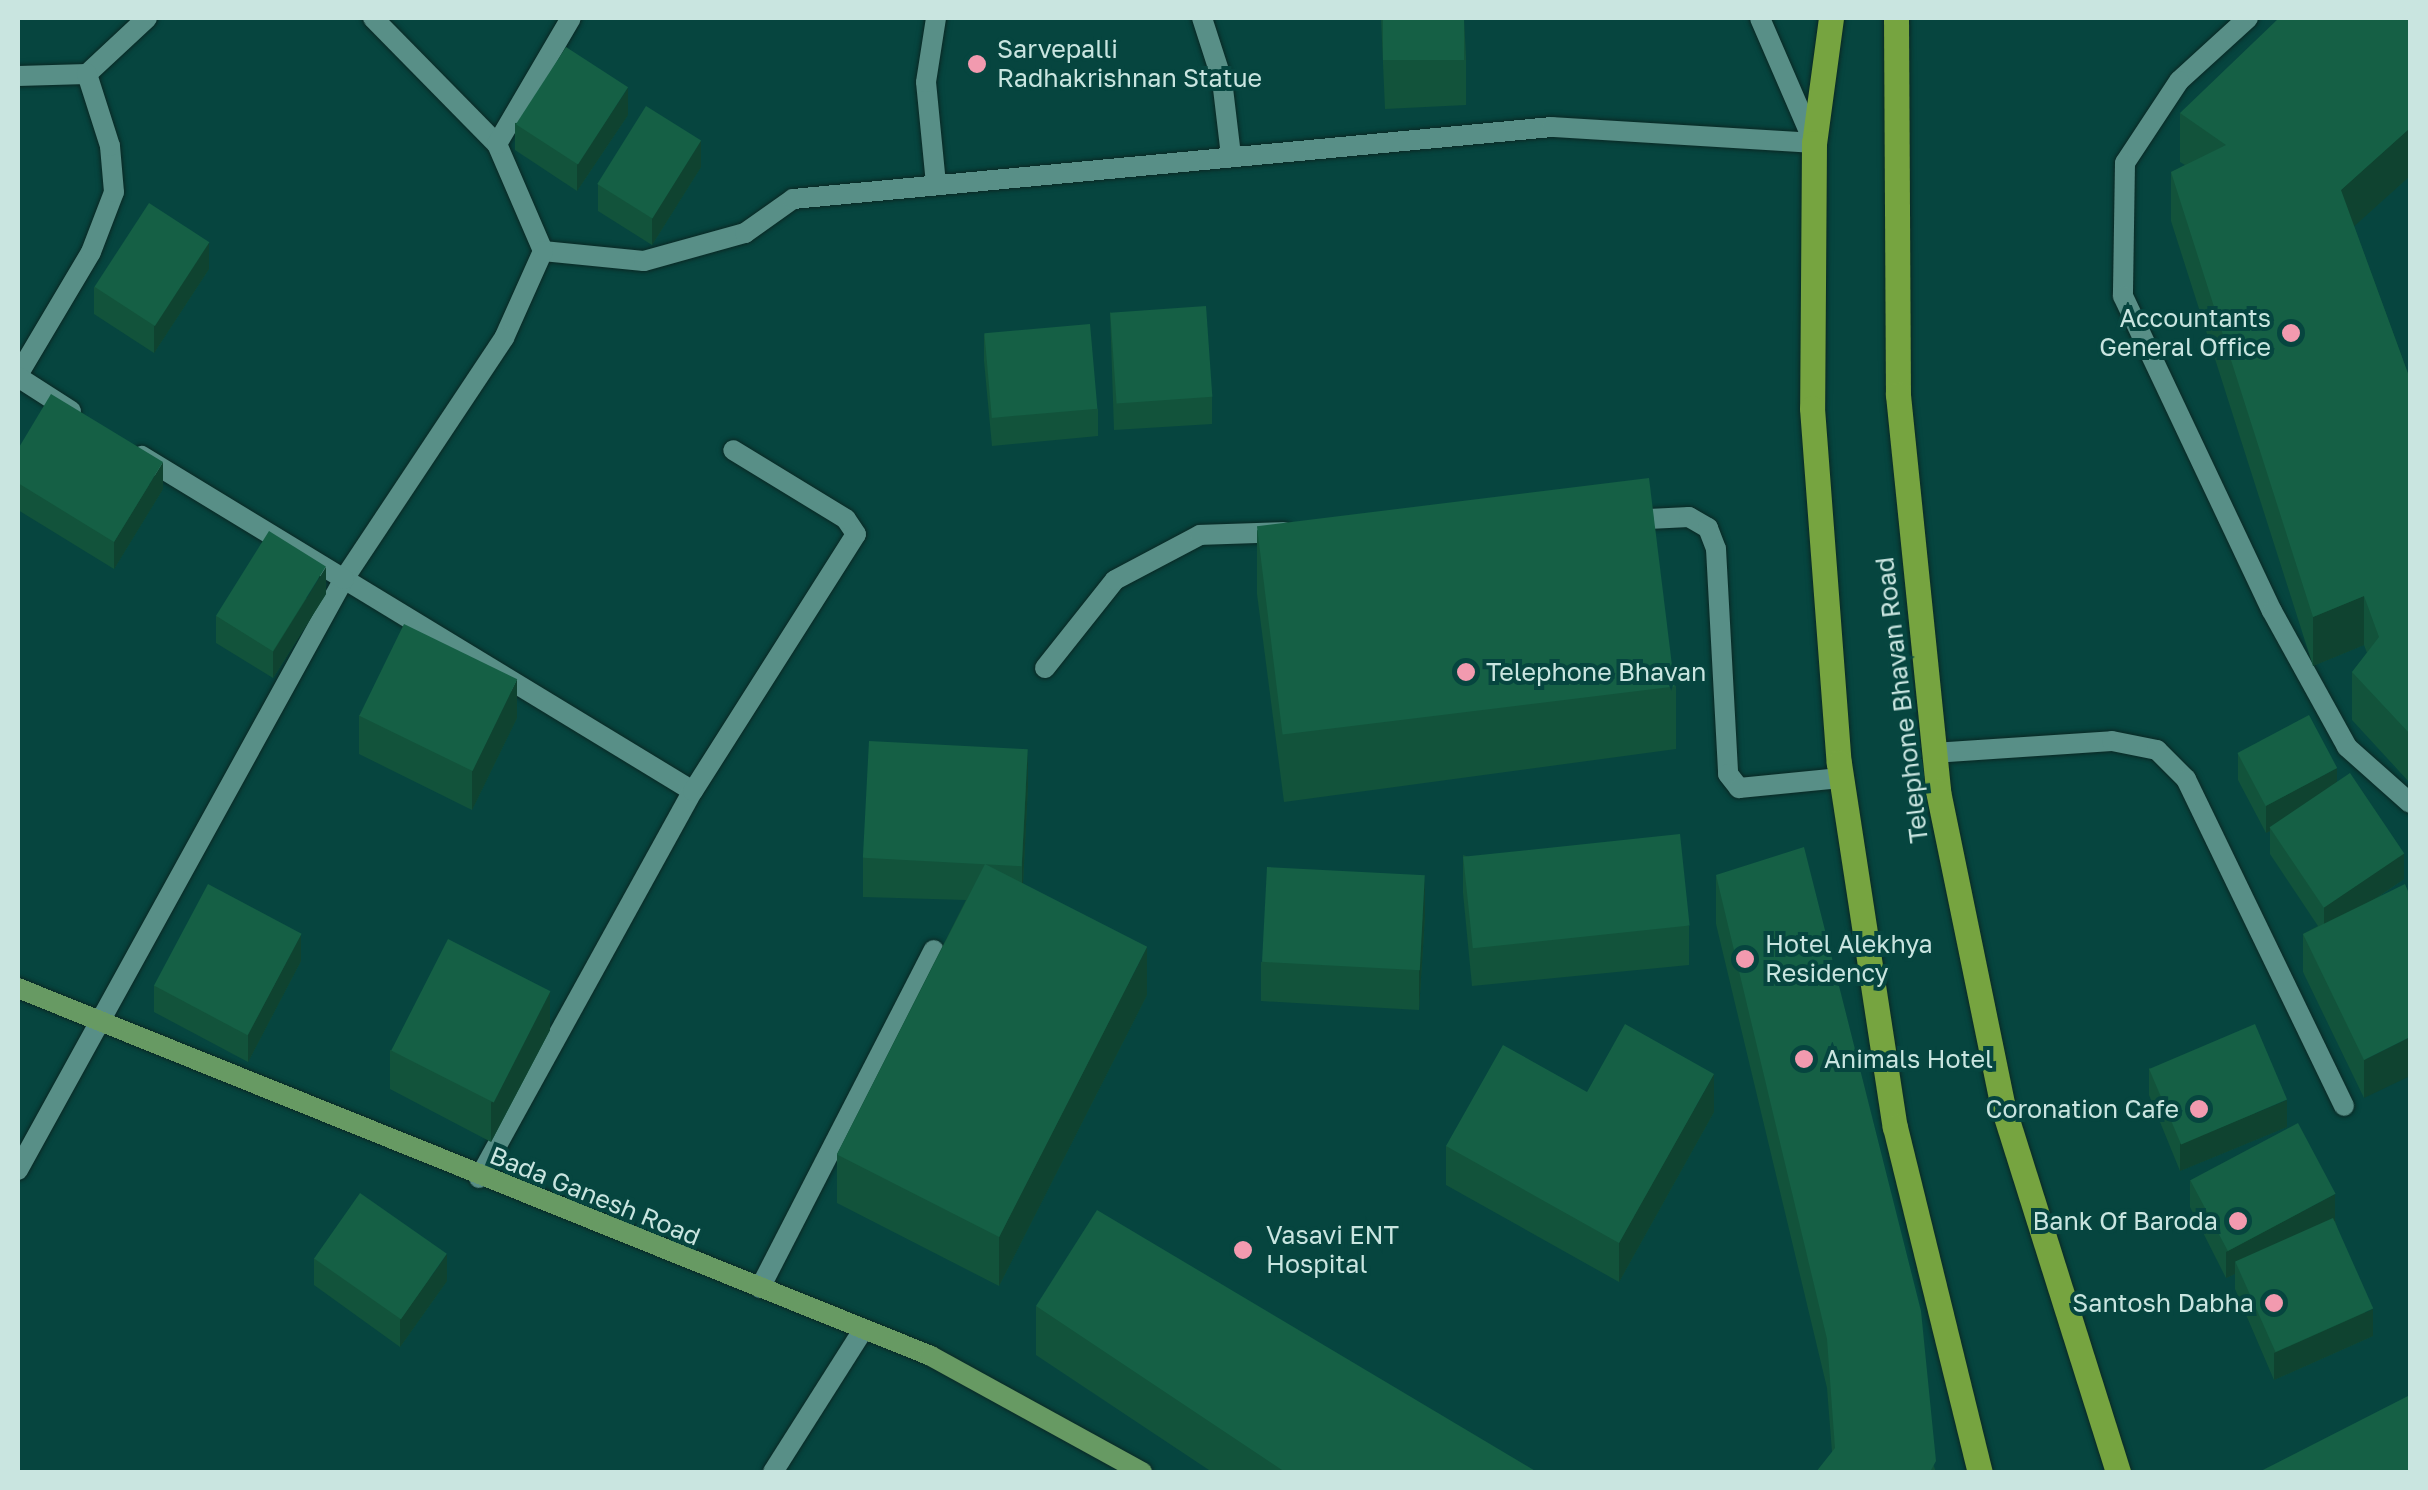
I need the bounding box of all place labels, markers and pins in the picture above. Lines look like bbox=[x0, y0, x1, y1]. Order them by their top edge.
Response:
place label: Sarvepalli Radhakrishnan Statue bbox=[997, 35, 1262, 94]
marker: Sarvepalli Radhakrishnan Statue bbox=[966, 53, 988, 75]
place label: Accountants General Office bbox=[2099, 304, 2271, 363]
marker: Accountants General Office bbox=[2280, 322, 2302, 344]
place label: Telephone Bhavan bbox=[1486, 657, 1706, 687]
marker: Telephone Bhavan bbox=[1455, 661, 1477, 683]
place label: Hotel Alekhya Residency bbox=[1765, 930, 1933, 989]
marker: Hotel Alekhya Residency bbox=[1734, 948, 1756, 970]
place label: Animals Hotel bbox=[1824, 1044, 1993, 1074]
marker: Animals Hotel bbox=[1793, 1048, 1815, 1070]
place label: Coronation Cafe bbox=[1985, 1094, 2179, 1124]
marker: Coronation Cafe bbox=[2188, 1098, 2210, 1120]
place label: Bank Of Baroda bbox=[2033, 1206, 2218, 1236]
marker: Bank Of Baroda bbox=[2227, 1210, 2249, 1232]
place label: Vasavi ENT Hospital bbox=[1266, 1221, 1399, 1280]
marker: Vasavi ENT Hospital bbox=[1230, 1237, 1256, 1263]
place label: Santosh Dabha bbox=[2072, 1288, 2254, 1318]
marker: Santosh Dabha bbox=[2263, 1292, 2285, 1314]

